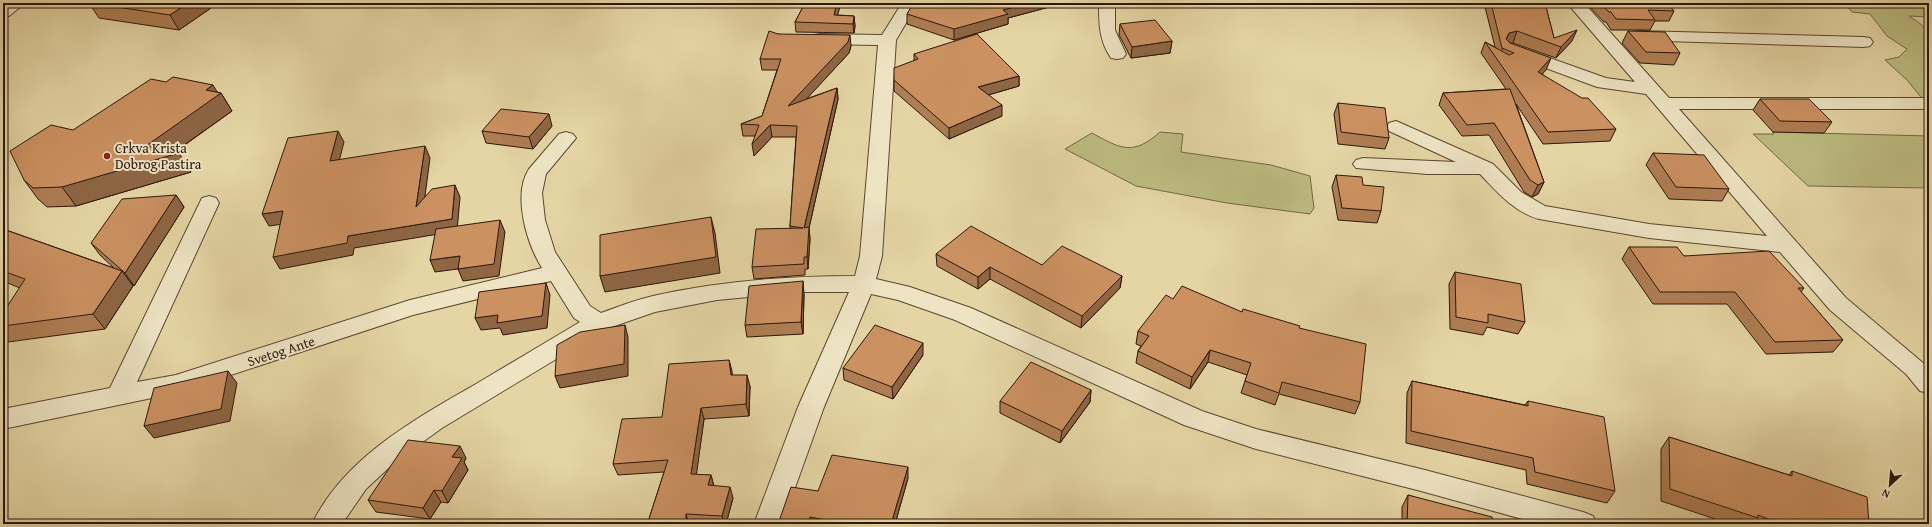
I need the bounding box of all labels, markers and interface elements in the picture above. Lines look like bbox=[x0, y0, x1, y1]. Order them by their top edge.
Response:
place label: Crkva Krista Dobrog Pastira bbox=[115, 138, 202, 174]
marker: Crkva Krista Dobrog Pastira bbox=[102, 151, 112, 161]
street label: Svetog Ante bbox=[245, 331, 318, 371]
north arrow bbox=[1870, 465, 1910, 505]
text: N bbox=[1878, 485, 1892, 503]

